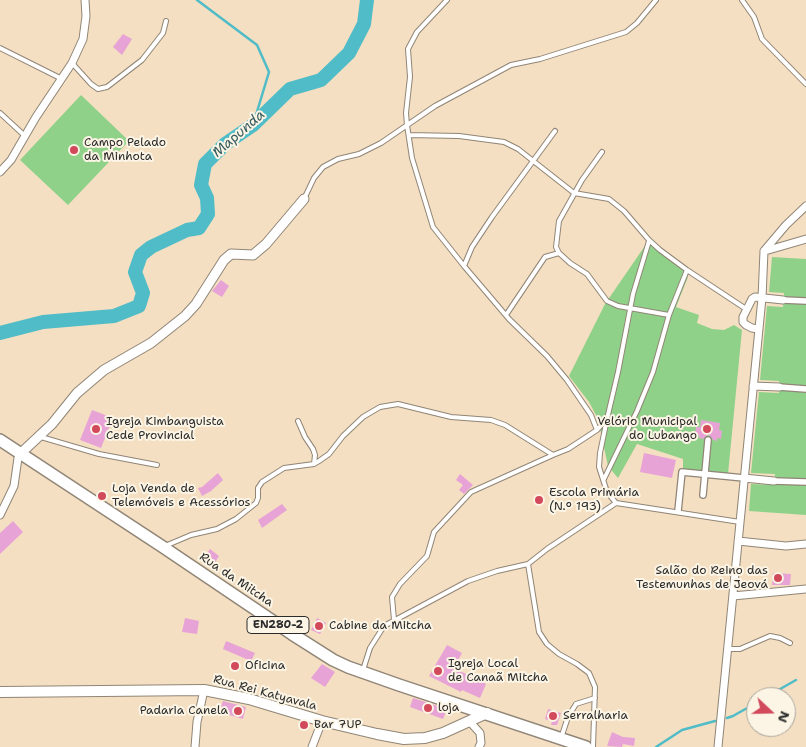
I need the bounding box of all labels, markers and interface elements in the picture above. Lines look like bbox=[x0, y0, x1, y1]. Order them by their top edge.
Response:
water label: Mapunda bbox=[209, 107, 269, 161]
place label: Campo Pelado da Minhota bbox=[84, 136, 166, 164]
marker: Campo Pelado da Minhota bbox=[68, 144, 80, 156]
place label: Igreja Kimbanguista Cede Provincial bbox=[106, 415, 224, 443]
place label: Velório Municipal do Lubango bbox=[597, 415, 697, 443]
marker: Igreja Kimbanguista Cede Provincial bbox=[90, 423, 102, 435]
marker: Velório Municipal do Lubango bbox=[701, 423, 713, 435]
place label: Loja Venda de Telemóveis e Acessórios bbox=[112, 482, 250, 510]
place label: Escola Primária (N.º 193) bbox=[549, 486, 639, 514]
marker: Loja Venda de Telemóveis e Acessórios bbox=[96, 490, 108, 502]
marker: Escola Primária (N.º 193) bbox=[533, 494, 545, 506]
street label: Rua da Mitcha bbox=[196, 550, 276, 610]
place label: Salão do Reino das Testemunhas de Jeová bbox=[636, 564, 768, 592]
marker: Salão do Reino das Testemunhas de Jeová bbox=[772, 572, 784, 584]
road number: EN280-2 bbox=[247, 616, 309, 634]
place label: Cabine da Mitcha bbox=[329, 619, 431, 633]
marker: Cabine da Mitcha bbox=[313, 620, 325, 632]
place label: Igreja Local de Canaã Mitcha bbox=[448, 657, 548, 685]
place label: Oficina bbox=[245, 659, 285, 673]
marker: Oficina bbox=[229, 660, 241, 672]
marker: Igreja Local de Canaã Mitcha bbox=[432, 665, 444, 677]
street label: Rua Rei Katyavala bbox=[212, 672, 318, 714]
north arrow bbox=[746, 687, 796, 737]
place label: loja bbox=[438, 701, 459, 715]
marker: loja bbox=[422, 702, 434, 714]
place label: Padaria Canela bbox=[140, 704, 228, 718]
marker: Padaria Canela bbox=[232, 705, 244, 717]
place label: Serralharia bbox=[563, 709, 628, 723]
text: N bbox=[774, 709, 794, 725]
marker: Serralharia bbox=[547, 710, 559, 722]
place label: Bar 7UP bbox=[314, 718, 361, 732]
marker: Bar 7UP bbox=[298, 719, 310, 731]

